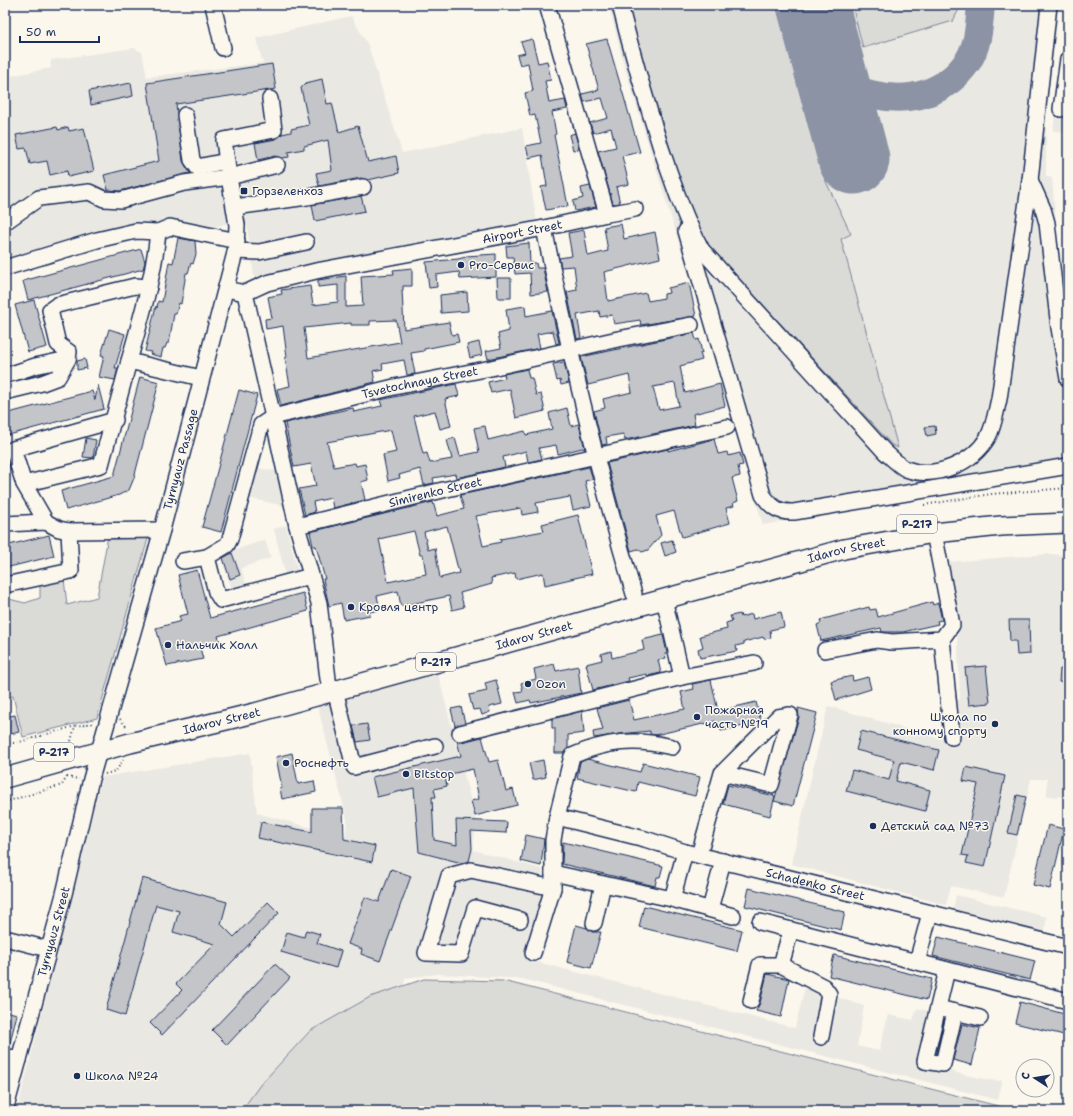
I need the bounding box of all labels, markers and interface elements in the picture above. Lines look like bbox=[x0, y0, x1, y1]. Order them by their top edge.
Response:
scale bar bbox=[20, 18, 99, 44]
text: 50 m bbox=[26, 24, 56, 40]
place label: Горзеленхоз bbox=[252, 183, 323, 199]
marker: Горзеленхоз bbox=[239, 186, 249, 196]
street label: Airport Street bbox=[481, 216, 564, 247]
place label: Pro-Сервис bbox=[469, 257, 534, 273]
marker: Pro-Сервис bbox=[456, 260, 466, 270]
street label: Tsvetochnaya Street bbox=[360, 363, 479, 403]
street label: Tyrnyauz Passage bbox=[160, 407, 202, 512]
street label: Simirenko Street bbox=[387, 473, 483, 511]
road number: Р-217 bbox=[897, 515, 937, 533]
street label: Idarov Street bbox=[806, 534, 887, 567]
place label: Кровля центр bbox=[359, 599, 438, 615]
marker: Кровля центр bbox=[346, 602, 356, 612]
street label: Idarov Street bbox=[494, 617, 574, 654]
place label: Нальчик Холл bbox=[176, 637, 258, 653]
marker: Нальчик Холл bbox=[163, 640, 173, 650]
road number: Р-217 bbox=[416, 653, 456, 671]
place label: Ozon bbox=[536, 676, 566, 692]
marker: Ozon bbox=[523, 679, 533, 689]
place label: Пожарная часть №19 bbox=[705, 702, 768, 732]
street label: Idarov Street bbox=[181, 704, 262, 738]
place label: Школа по конному спорту bbox=[893, 709, 987, 739]
marker: Пожарная часть №19 bbox=[692, 712, 702, 722]
marker: Школа по конному спорту bbox=[990, 719, 1000, 729]
road number: Р-217 bbox=[34, 743, 74, 761]
place label: Роснефть bbox=[294, 755, 349, 771]
marker: Роснефть bbox=[281, 758, 291, 768]
place label: Bitstop bbox=[414, 766, 454, 782]
marker: Bitstop bbox=[401, 769, 411, 779]
place label: Детский сад №73 bbox=[881, 818, 990, 834]
marker: Детский сад №73 bbox=[868, 821, 878, 831]
street label: Schadenko Street bbox=[764, 864, 866, 904]
street label: Tyrnyauz Street bbox=[34, 885, 74, 978]
north arrow bbox=[1015, 1058, 1055, 1098]
place label: Школа №24 bbox=[85, 1068, 159, 1084]
marker: Школа №24 bbox=[72, 1071, 82, 1081]
text: С bbox=[1018, 1071, 1034, 1081]

